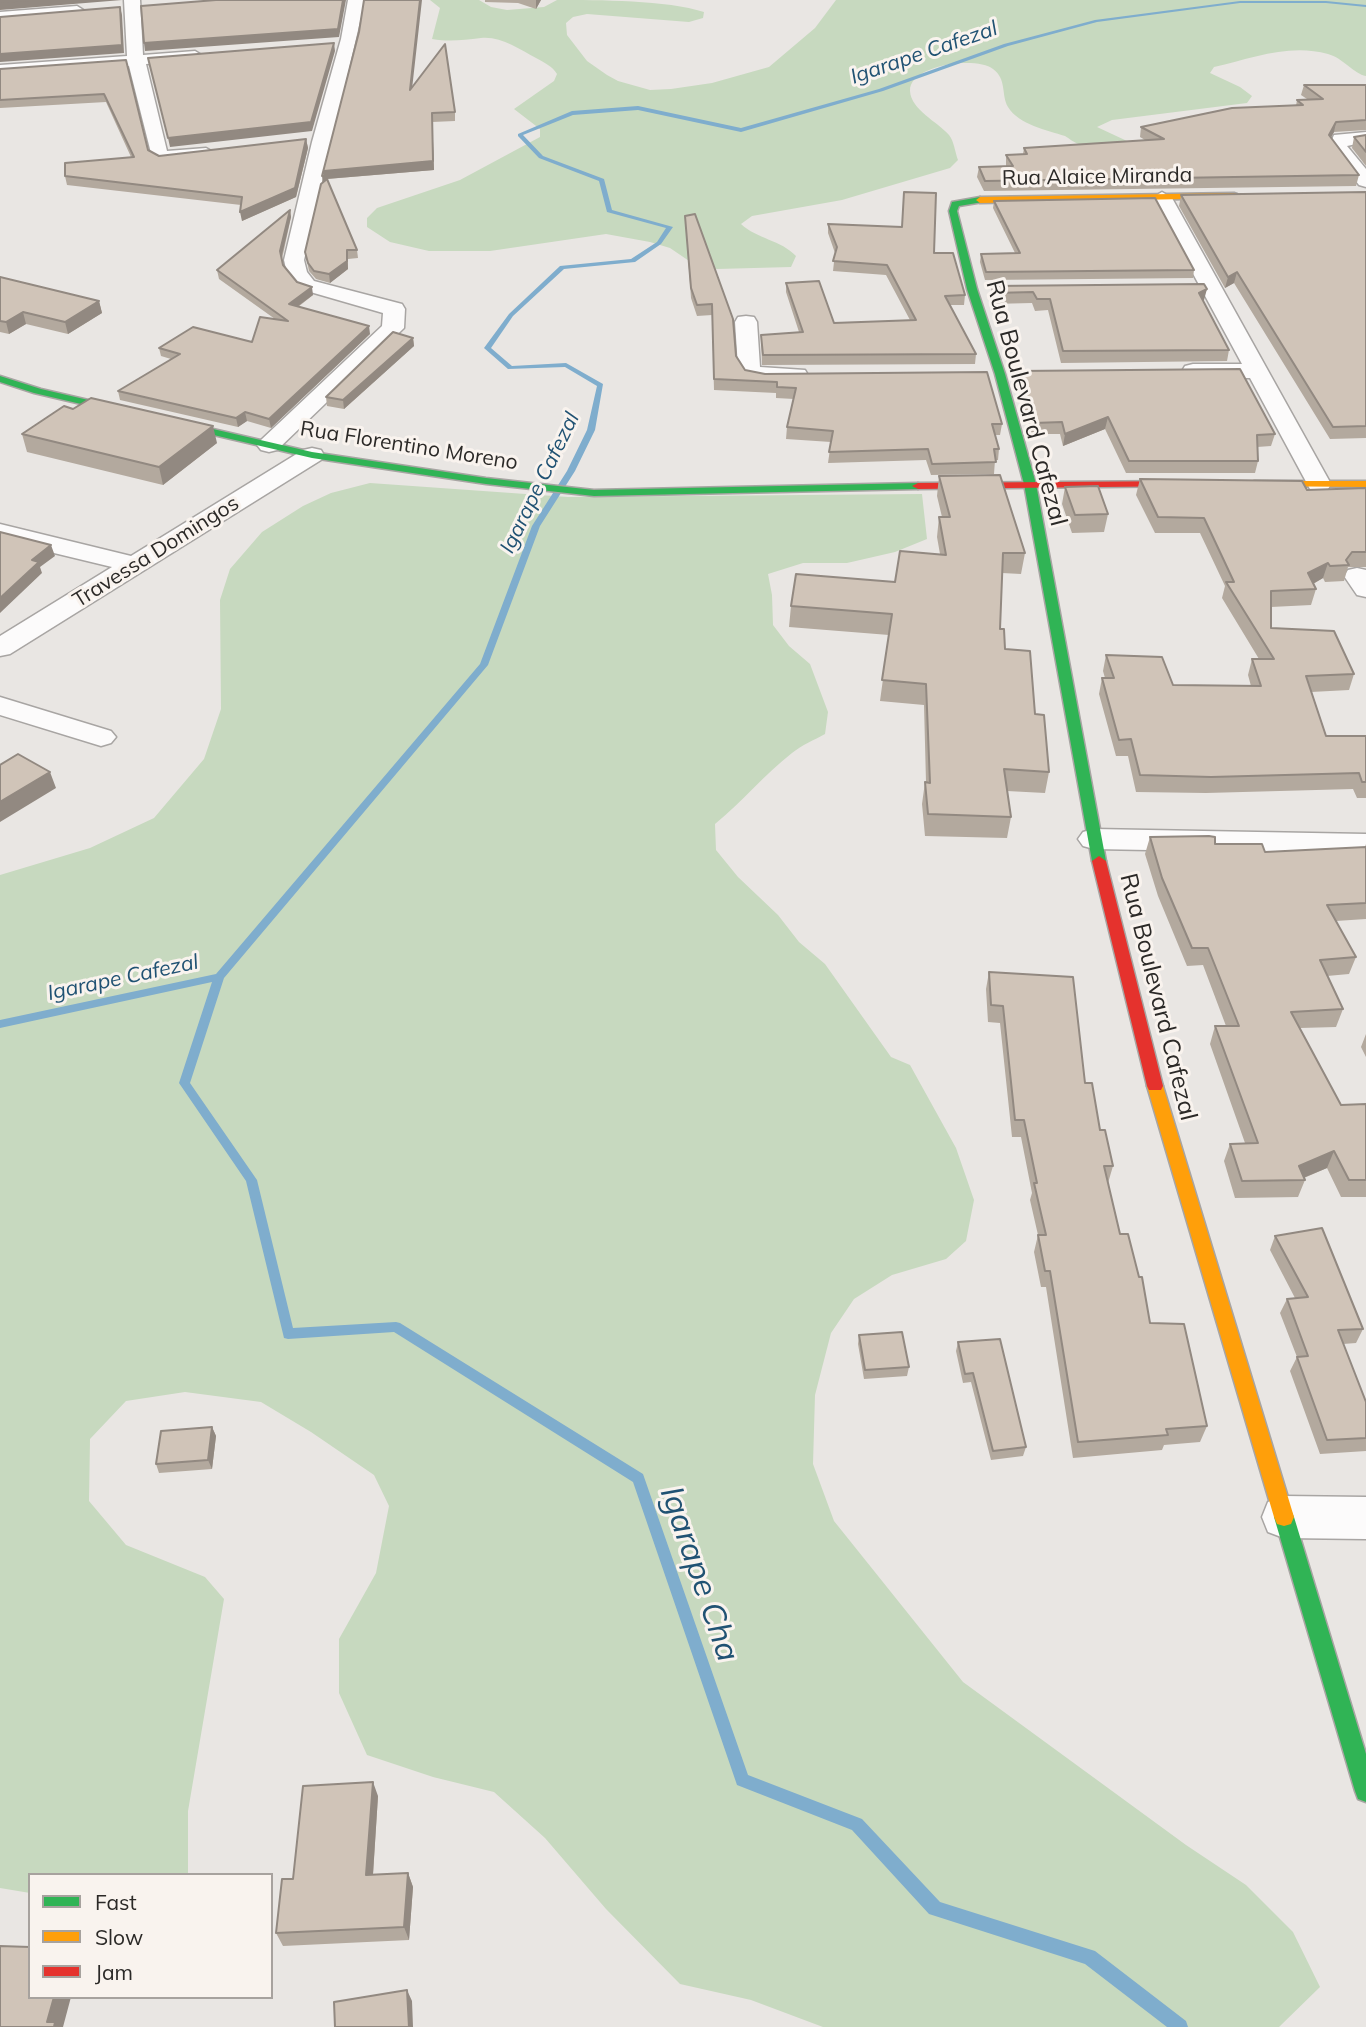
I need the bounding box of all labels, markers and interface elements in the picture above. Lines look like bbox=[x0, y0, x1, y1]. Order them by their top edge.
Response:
water label: Igarape Cafezal bbox=[847, 16, 1001, 90]
street label: Rua Alaice Miranda bbox=[1002, 163, 1192, 191]
street label: Rua Boulevard Cafezal bbox=[979, 277, 1073, 529]
water label: Igarape Cafezal bbox=[495, 408, 585, 558]
street label: Rua Florentino Moreno bbox=[298, 416, 520, 476]
street label: Travessa Domingos bbox=[68, 491, 244, 613]
street label: Rua Boulevard Cafezal bbox=[1113, 871, 1203, 1123]
water label: Igarape Cafezal bbox=[45, 950, 201, 1006]
water label: Igarape Cha bbox=[651, 1482, 747, 1666]
legend bbox=[28, 1873, 273, 1999]
text: Fast bbox=[95, 1889, 137, 1915]
text: Slow bbox=[95, 1924, 143, 1950]
text: Jam bbox=[95, 1959, 133, 1985]

